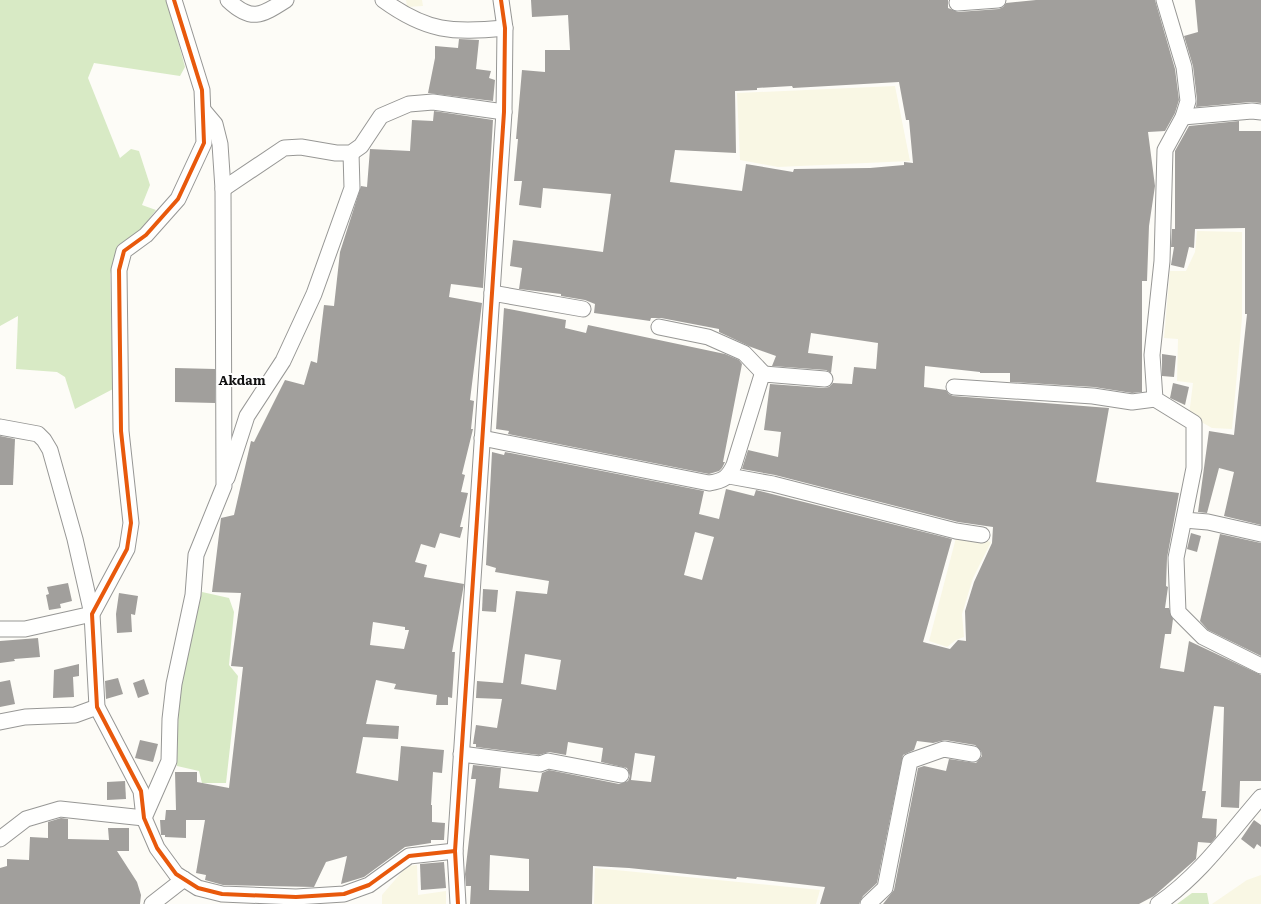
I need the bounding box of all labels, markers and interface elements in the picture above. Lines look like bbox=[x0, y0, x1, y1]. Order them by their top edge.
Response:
district label: Akdam bbox=[218, 370, 266, 389]

